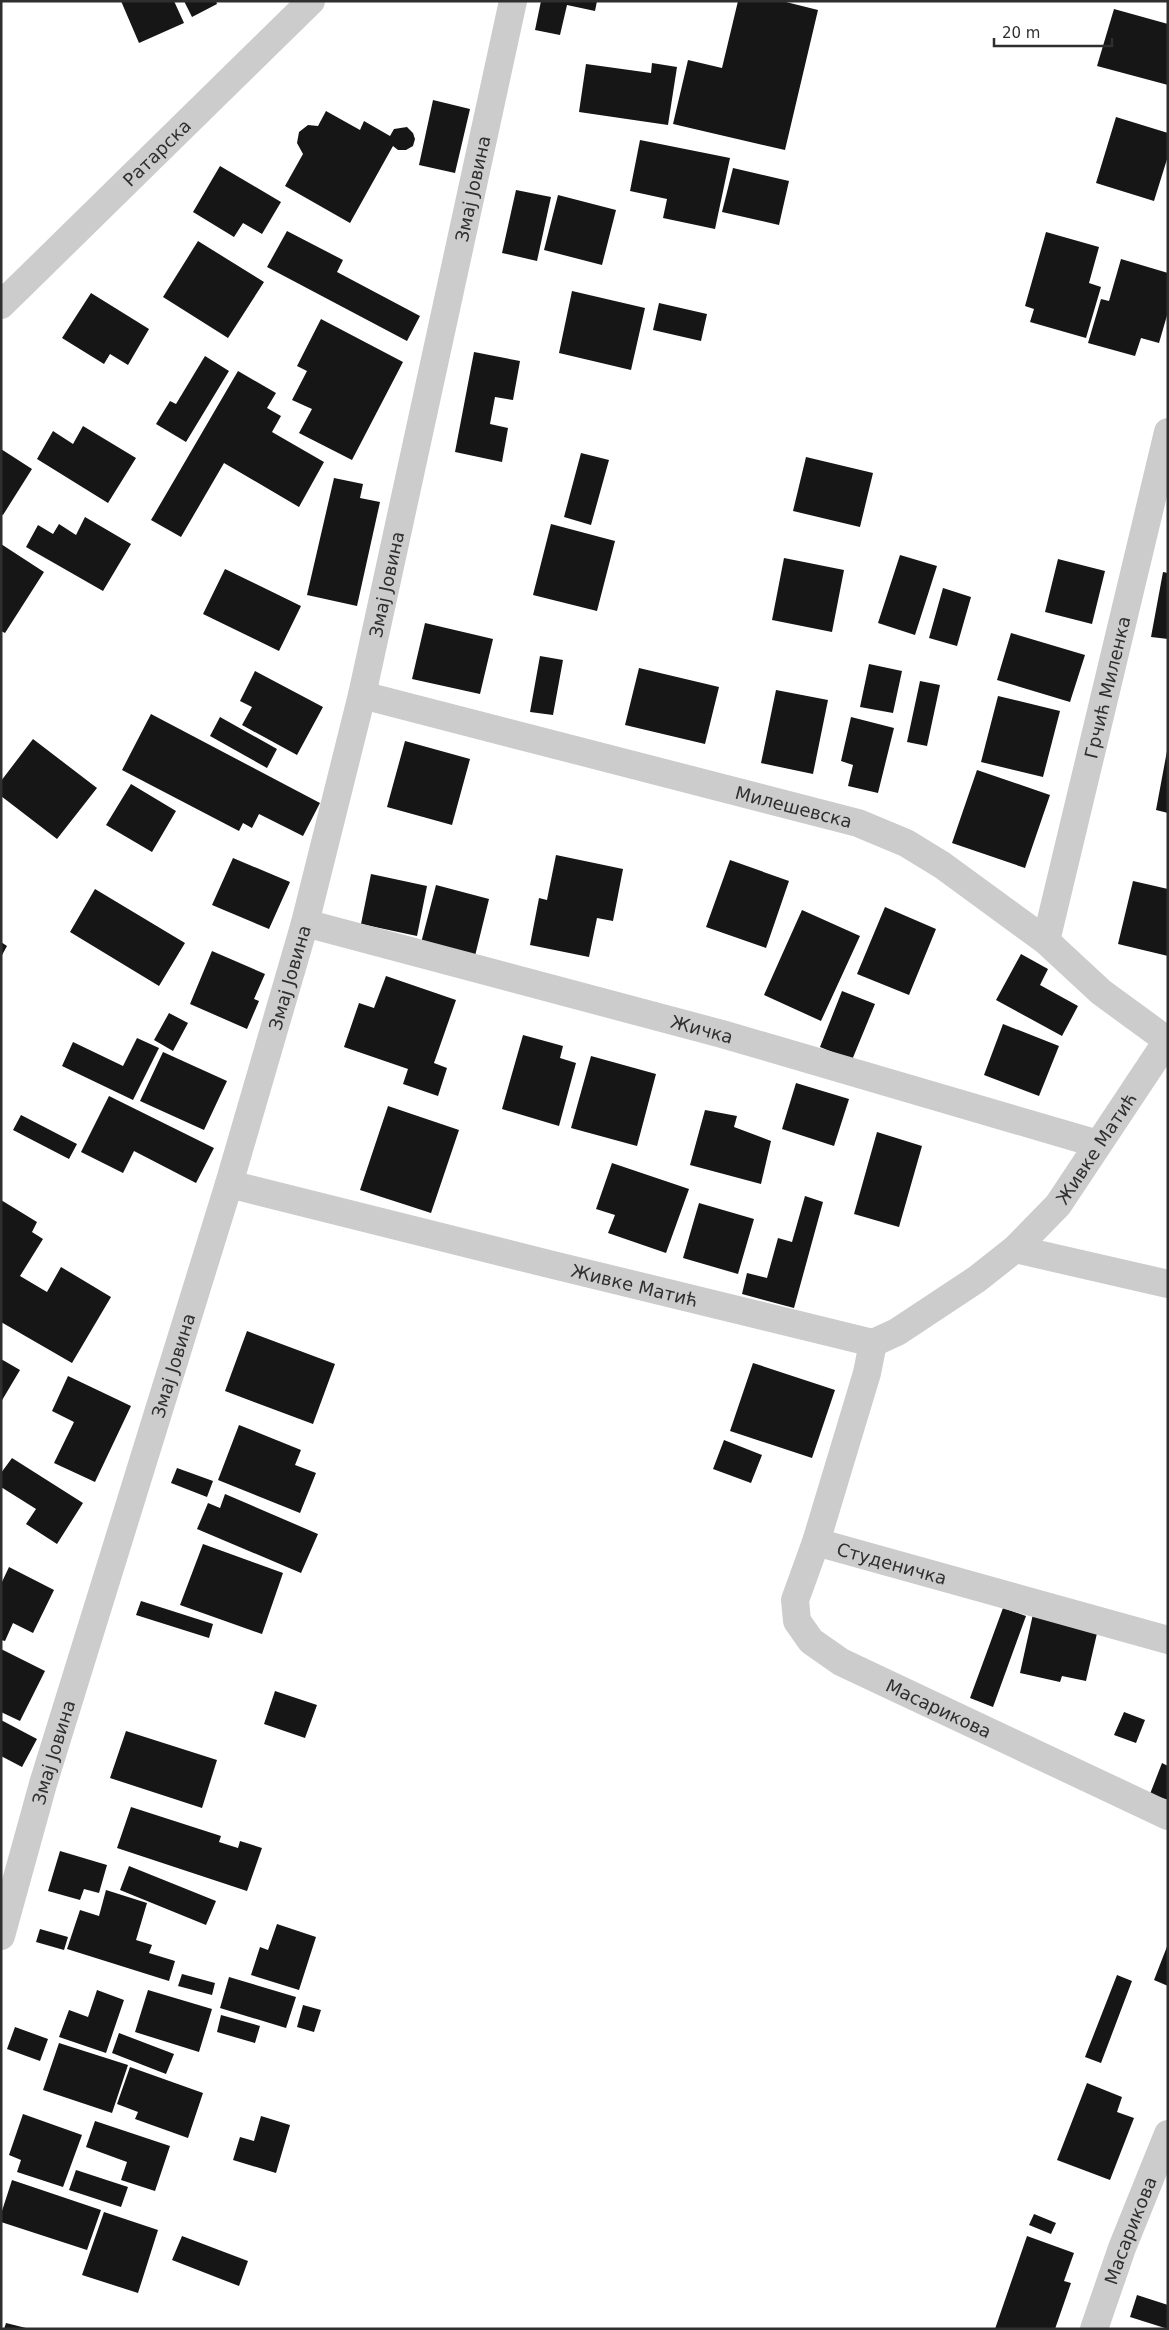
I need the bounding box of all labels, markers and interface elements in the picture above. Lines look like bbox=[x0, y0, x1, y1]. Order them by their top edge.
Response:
scale bar bbox=[994, 15, 1112, 47]
text: 20 m bbox=[1002, 24, 1040, 42]
street label: Ратарска bbox=[118, 115, 195, 190]
street label: Змај Јовина bbox=[450, 133, 494, 244]
street label: Змај Јовина bbox=[364, 529, 408, 639]
street label: Грчић Миленка bbox=[1080, 614, 1134, 761]
street label: Милешевска bbox=[733, 781, 854, 832]
street label: Змај Јовина bbox=[264, 922, 314, 1032]
street label: Жичка bbox=[669, 1010, 736, 1047]
street label: Живке Матић bbox=[1051, 1088, 1141, 1208]
street label: Живке Матић bbox=[569, 1259, 700, 1310]
street label: Змај Јовина bbox=[147, 1310, 199, 1420]
street label: Студеничка bbox=[835, 1538, 949, 1588]
street label: Масарикова bbox=[883, 1674, 995, 1742]
street label: Змај Јовина bbox=[27, 1697, 79, 1807]
street label: Масарикова bbox=[1100, 2173, 1160, 2287]

